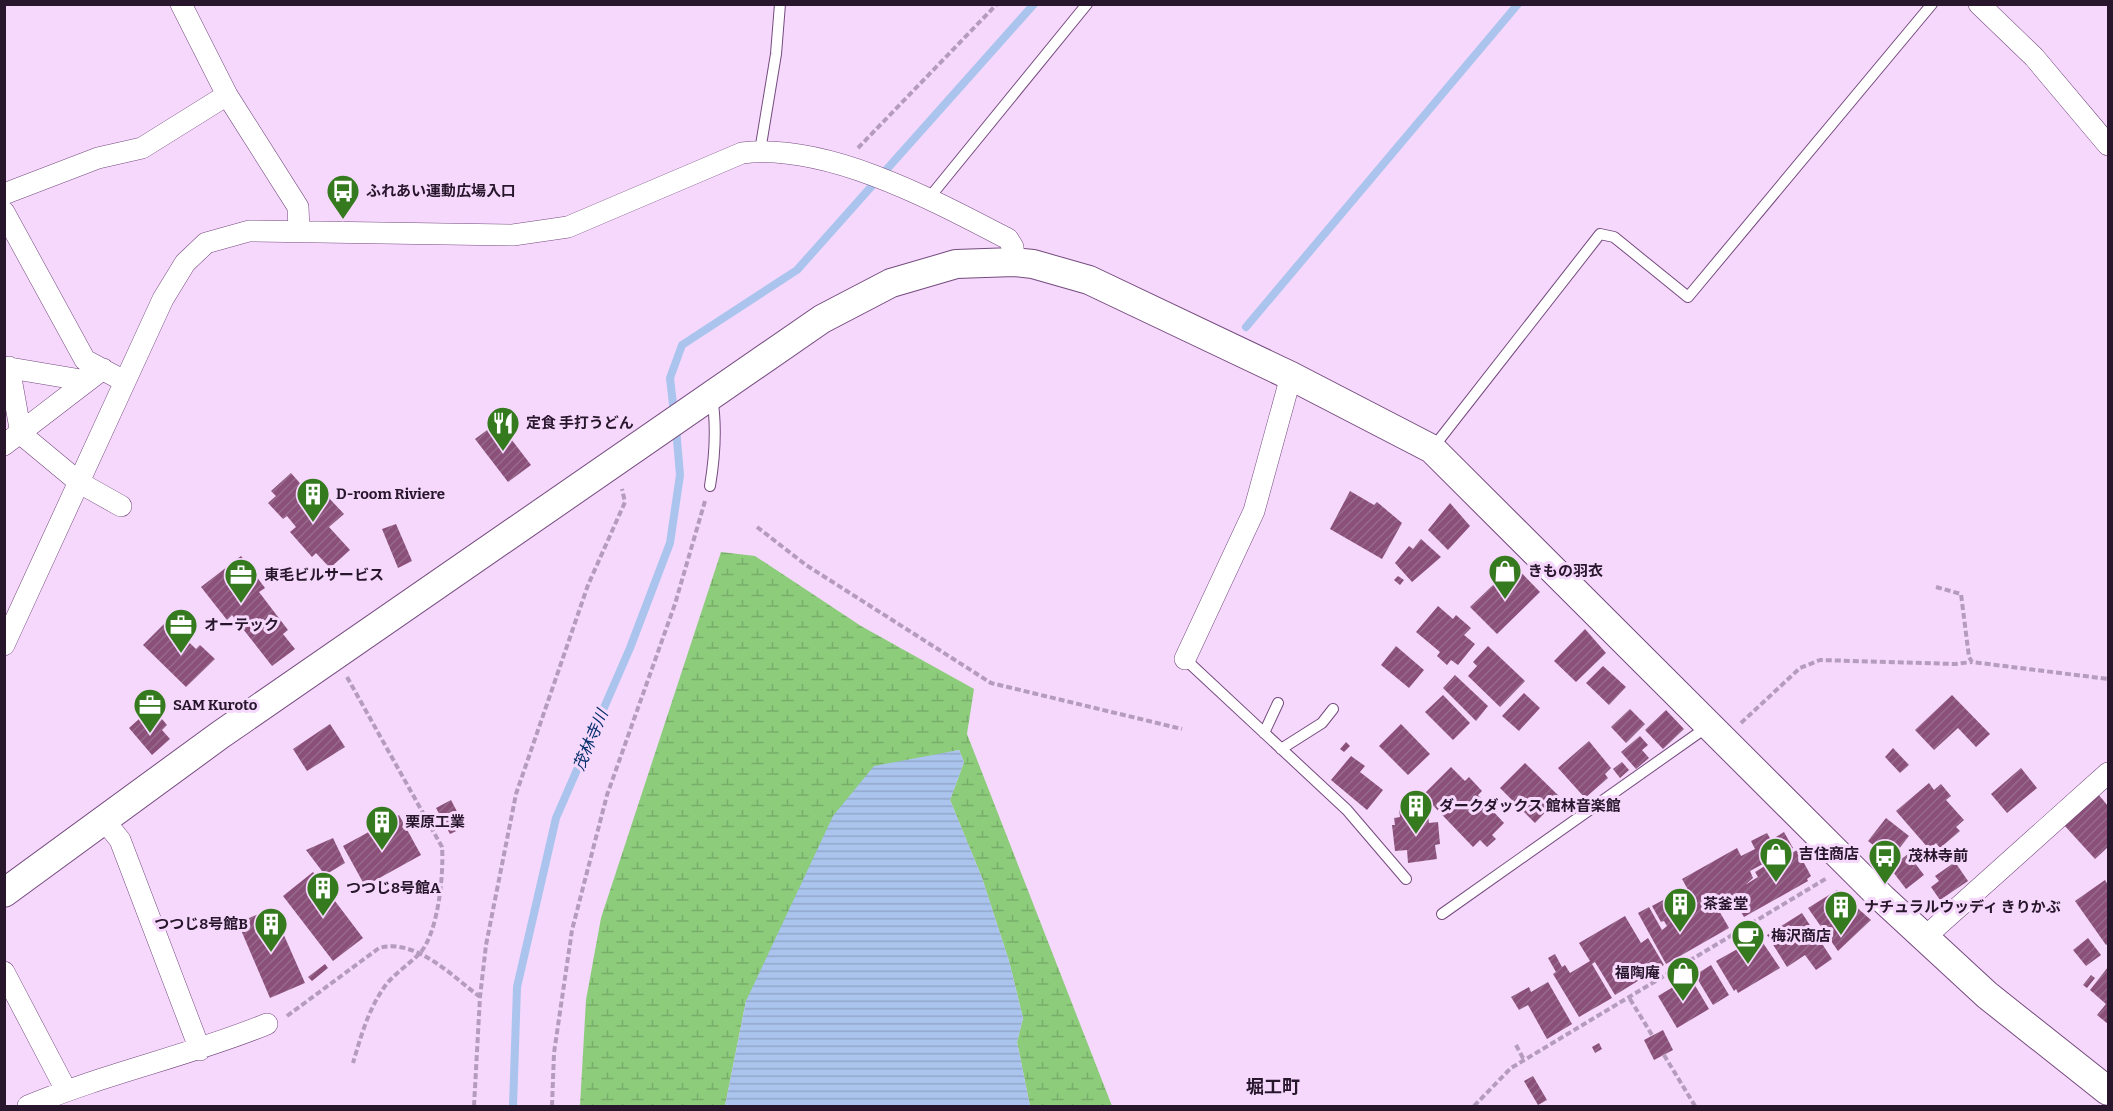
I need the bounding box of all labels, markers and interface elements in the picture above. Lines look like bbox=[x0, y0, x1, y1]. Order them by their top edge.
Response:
bus stop icon: ふれあい運動広場入口 bbox=[325, 173, 361, 220]
place label: ふれあい運動広場入口 bbox=[366, 182, 516, 200]
restaurant icon: 定食 手打うどん bbox=[485, 405, 521, 452]
place label: 定食 手打うどん bbox=[526, 414, 634, 432]
building icon: D-room Riviere bbox=[295, 476, 331, 523]
place label: D-room Riviere bbox=[336, 485, 445, 503]
shop icon: きもの羽衣 bbox=[1487, 553, 1523, 600]
office icon: 東毛ビルサービス bbox=[223, 557, 259, 604]
place label: きもの羽衣 bbox=[1528, 562, 1603, 580]
place label: 東毛ビルサービス bbox=[264, 566, 384, 584]
office icon: オーテック bbox=[163, 607, 199, 654]
place label: オーテック bbox=[204, 616, 279, 634]
office icon: SAM Kuroto bbox=[132, 687, 168, 734]
place label: SAM Kuroto bbox=[173, 696, 258, 714]
water label: 茂林寺川 bbox=[569, 705, 612, 773]
building icon: ダークダックス 館林音楽館 bbox=[1398, 788, 1434, 835]
place label: ダークダックス 館林音楽館 bbox=[1439, 797, 1621, 815]
building icon: 栗原工業 bbox=[364, 804, 400, 851]
place label: 栗原工業 bbox=[405, 813, 465, 831]
shop icon: 吉住商店 bbox=[1758, 836, 1794, 883]
bus stop icon: 茂林寺前 bbox=[1867, 838, 1903, 885]
place label: 吉住商店 bbox=[1799, 845, 1859, 863]
place label: 茂林寺前 bbox=[1908, 847, 1968, 865]
building icon: つつじ8号館A bbox=[305, 870, 341, 917]
place label: つつじ8号館A bbox=[346, 879, 441, 897]
building icon: 茶釜堂 bbox=[1662, 886, 1698, 933]
building icon: ナチュラルウッディ きりかぶ bbox=[1823, 889, 1859, 936]
place label: 茶釜堂 bbox=[1703, 895, 1748, 913]
place label: ナチュラルウッディ きりかぶ bbox=[1864, 898, 2061, 916]
building icon: つつじ8号館B bbox=[253, 906, 289, 953]
place label: つつじ8号館B bbox=[154, 915, 248, 933]
cafe icon: 梅沢商店 bbox=[1730, 918, 1766, 965]
place label: 梅沢商店 bbox=[1771, 927, 1831, 945]
shop icon: 福陶庵 bbox=[1665, 955, 1701, 1002]
place label: 福陶庵 bbox=[1614, 964, 1660, 982]
district label: 堀工町 bbox=[1246, 1076, 1300, 1098]

